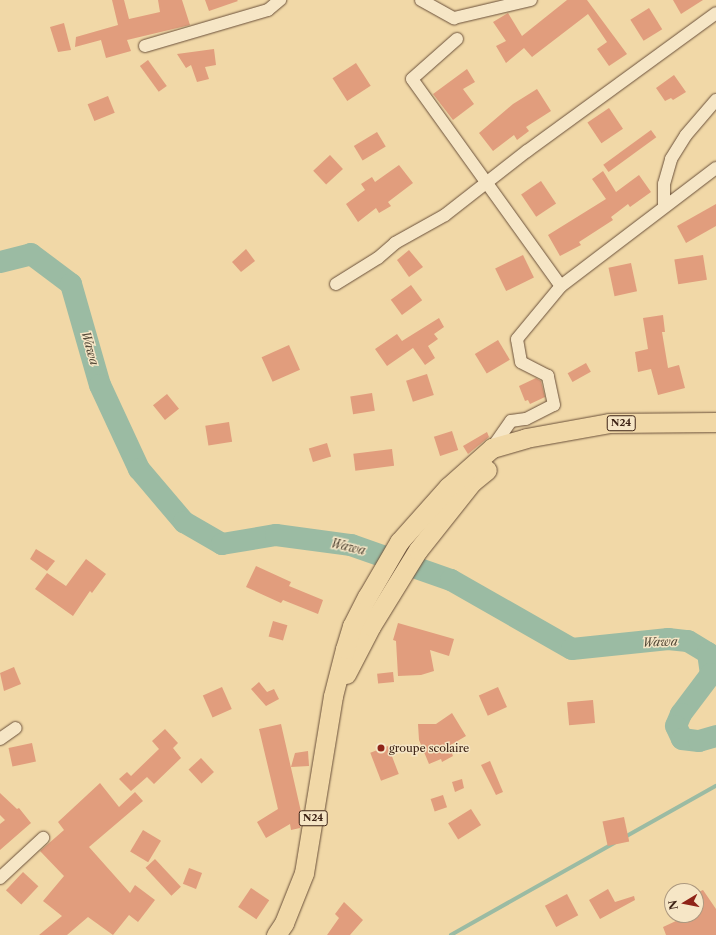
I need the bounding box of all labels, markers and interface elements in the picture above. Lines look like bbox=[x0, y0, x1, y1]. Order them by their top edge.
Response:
water label: Wawa bbox=[78, 329, 102, 367]
road number: N24 bbox=[606, 415, 636, 431]
water label: Wawa bbox=[329, 536, 367, 558]
water label: Wawa bbox=[642, 634, 678, 650]
place label: groupe scolaire bbox=[389, 741, 469, 755]
marker: groupe scolaire bbox=[376, 743, 386, 753]
road number: N24 bbox=[298, 810, 328, 826]
north arrow bbox=[664, 883, 704, 923]
text: N bbox=[665, 899, 681, 911]

